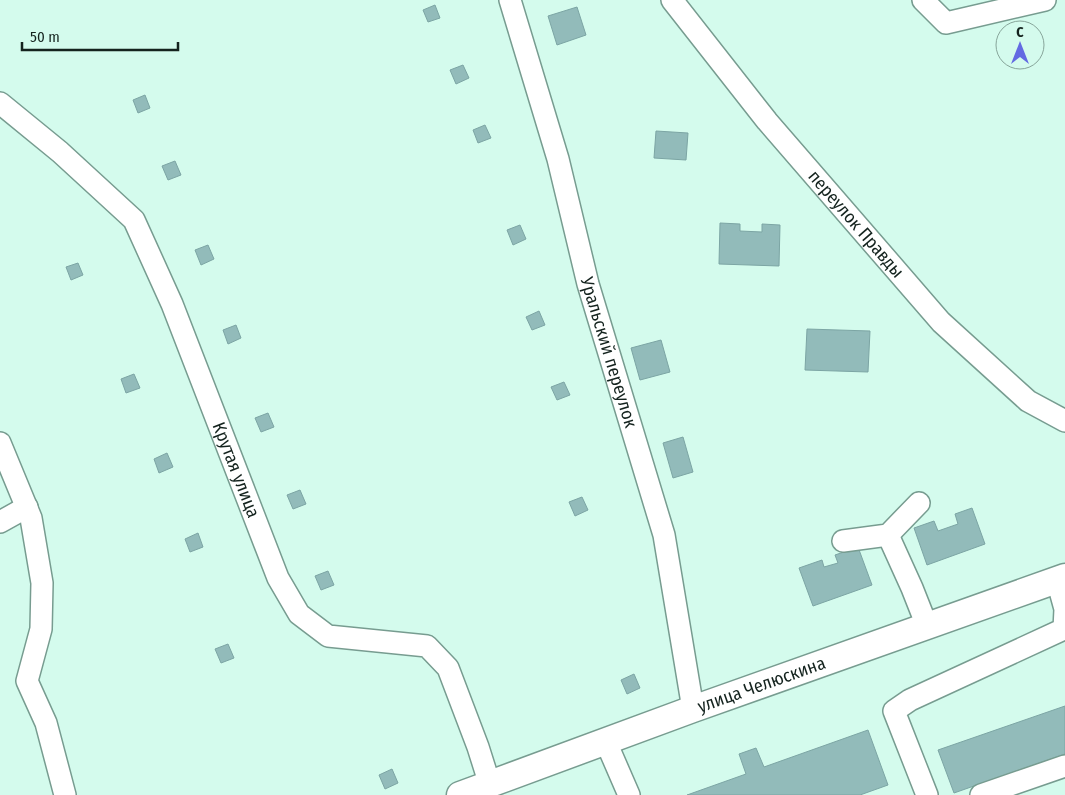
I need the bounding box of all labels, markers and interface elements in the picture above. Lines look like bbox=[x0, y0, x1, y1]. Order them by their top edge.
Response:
scale bar bbox=[22, 20, 179, 52]
north arrow bbox=[995, 20, 1045, 70]
text: С bbox=[1016, 24, 1024, 41]
text: 50 m bbox=[30, 28, 60, 46]
street label: переулок Правды bbox=[804, 166, 909, 282]
street label: Уральский переулок bbox=[575, 274, 642, 431]
street label: Крутая улица bbox=[208, 419, 265, 521]
street label: улица Челюскина bbox=[694, 652, 829, 718]

